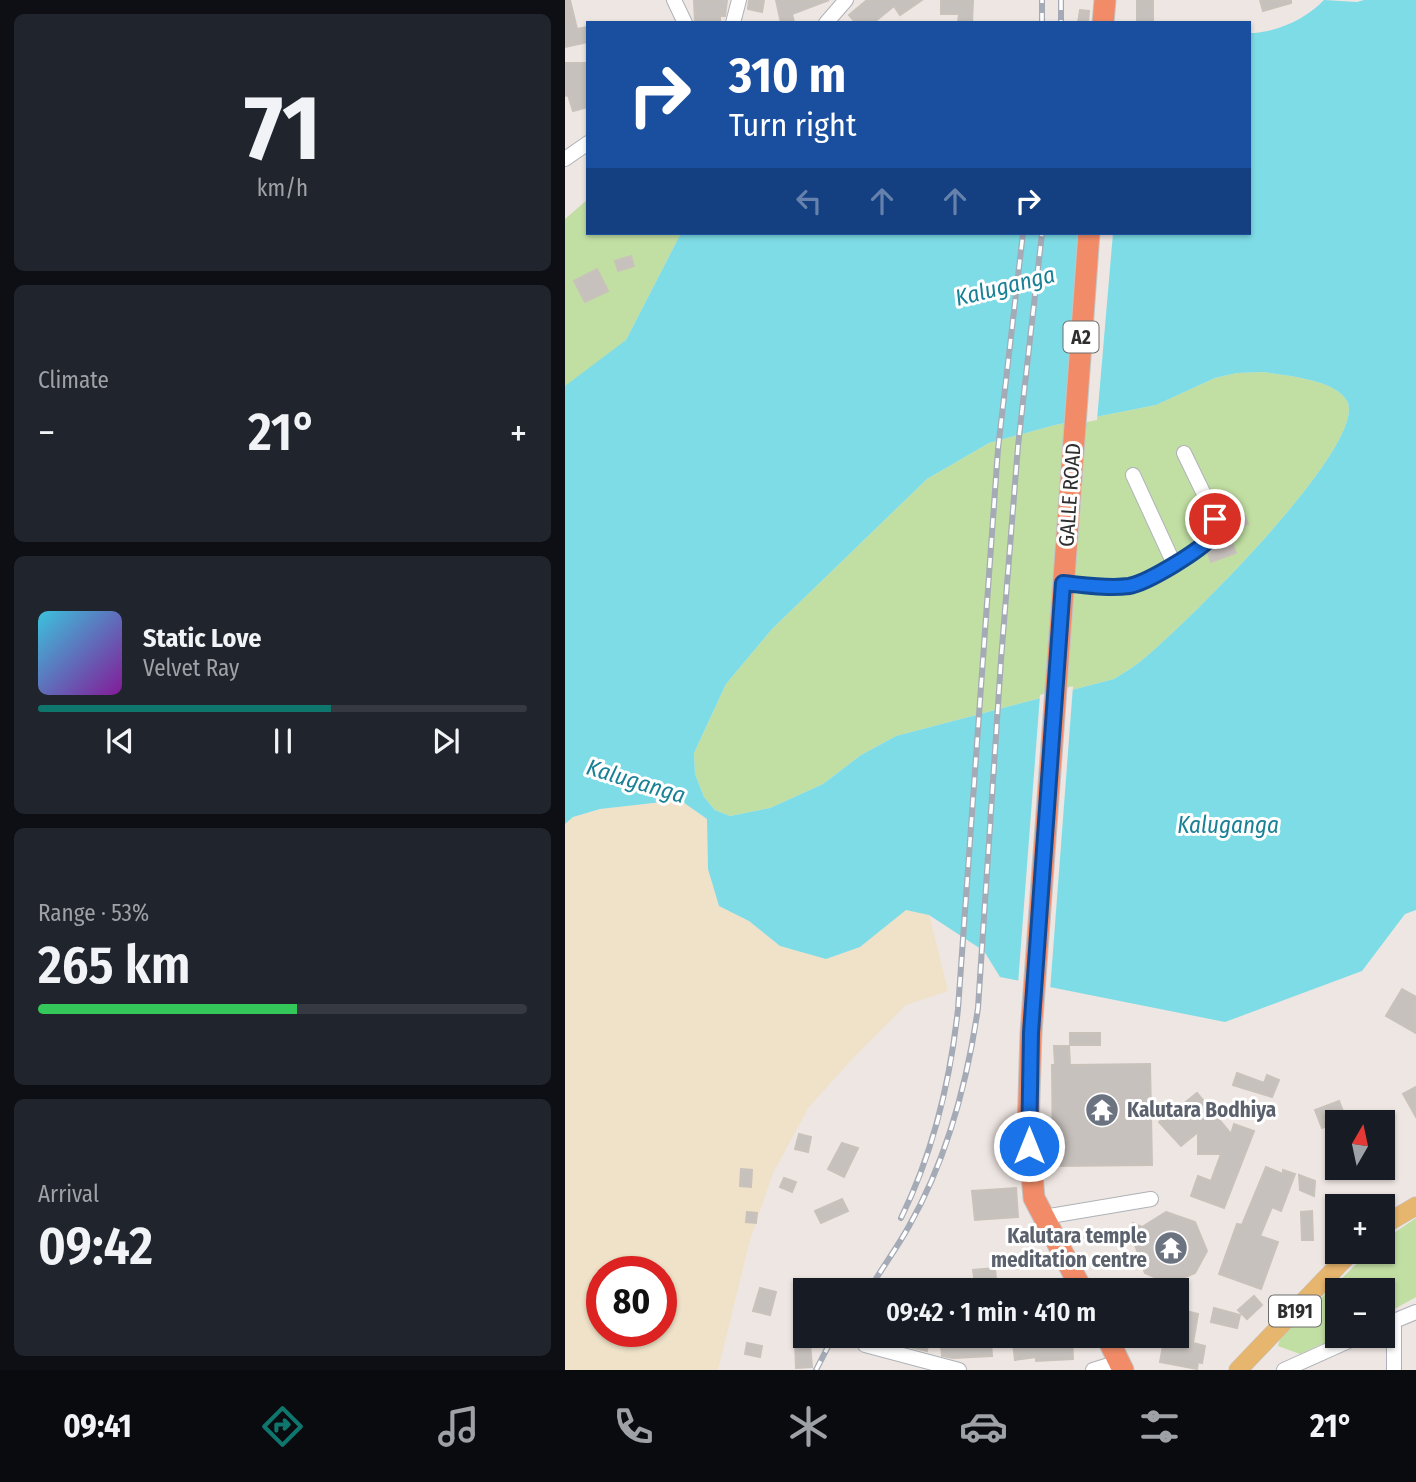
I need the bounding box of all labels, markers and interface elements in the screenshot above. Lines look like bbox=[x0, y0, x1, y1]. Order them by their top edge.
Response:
text: 310 m bbox=[729, 46, 846, 105]
icon: right bbox=[614, 49, 705, 140]
text: 71 bbox=[244, 74, 321, 183]
text: Turn right bbox=[729, 106, 856, 144]
text: km/h bbox=[257, 174, 308, 202]
icon: left bbox=[790, 182, 828, 220]
icon: ahead bbox=[863, 182, 901, 220]
icon: ahead bbox=[936, 182, 974, 220]
icon: right bbox=[1009, 182, 1047, 220]
water label: Kaluganga bbox=[952, 260, 1058, 312]
road number: A2 bbox=[1063, 322, 1099, 352]
text: Climate bbox=[38, 366, 109, 394]
text: 21° bbox=[248, 401, 317, 464]
text: − bbox=[38, 410, 55, 456]
text: + bbox=[510, 410, 527, 456]
street label: GALLE ROAD bbox=[1053, 442, 1087, 548]
pin bbox=[1185, 489, 1245, 549]
icon: arrive bbox=[1196, 500, 1234, 538]
text: Static Love bbox=[143, 623, 261, 654]
text: Velvet Ray bbox=[143, 654, 239, 682]
icon: previous bbox=[101, 722, 139, 760]
icon: pause bbox=[264, 722, 302, 760]
icon: next bbox=[427, 722, 465, 760]
water label: Kaluganga bbox=[583, 753, 689, 809]
water label: Kaluganga bbox=[1177, 811, 1279, 839]
text: Range · 53% bbox=[38, 899, 149, 927]
text: 265 km bbox=[38, 934, 190, 997]
temple icon: Kalutara Bodhiya bbox=[1083, 1091, 1121, 1129]
place label: Kalutara Bodhiya bbox=[1127, 1097, 1276, 1123]
position arrow bbox=[992, 1109, 1066, 1183]
north arrow bbox=[1325, 1110, 1395, 1180]
map controls bbox=[1325, 1110, 1395, 1348]
text: Arrival bbox=[38, 1180, 99, 1208]
button: + bbox=[1325, 1194, 1395, 1264]
text: 09:42 bbox=[38, 1215, 153, 1278]
place label: Kalutara temple meditation centre bbox=[991, 1223, 1147, 1273]
temple icon: Kalutara temple meditation centre bbox=[1152, 1229, 1190, 1267]
speed limit sign: 80 bbox=[586, 1256, 677, 1347]
button: − bbox=[1325, 1278, 1395, 1348]
road number: B191 bbox=[1269, 1296, 1321, 1326]
text: 09:42 · 1 min · 410 m bbox=[886, 1297, 1096, 1328]
icon: directions bbox=[258, 1402, 307, 1451]
icon: music bbox=[434, 1402, 483, 1451]
icon: phone bbox=[609, 1402, 658, 1451]
icon: climate bbox=[784, 1402, 833, 1451]
icon: car bbox=[959, 1402, 1008, 1451]
icon: filters bbox=[1135, 1402, 1184, 1451]
text: 09:41 bbox=[63, 1407, 132, 1445]
text: 21° bbox=[1310, 1407, 1353, 1445]

